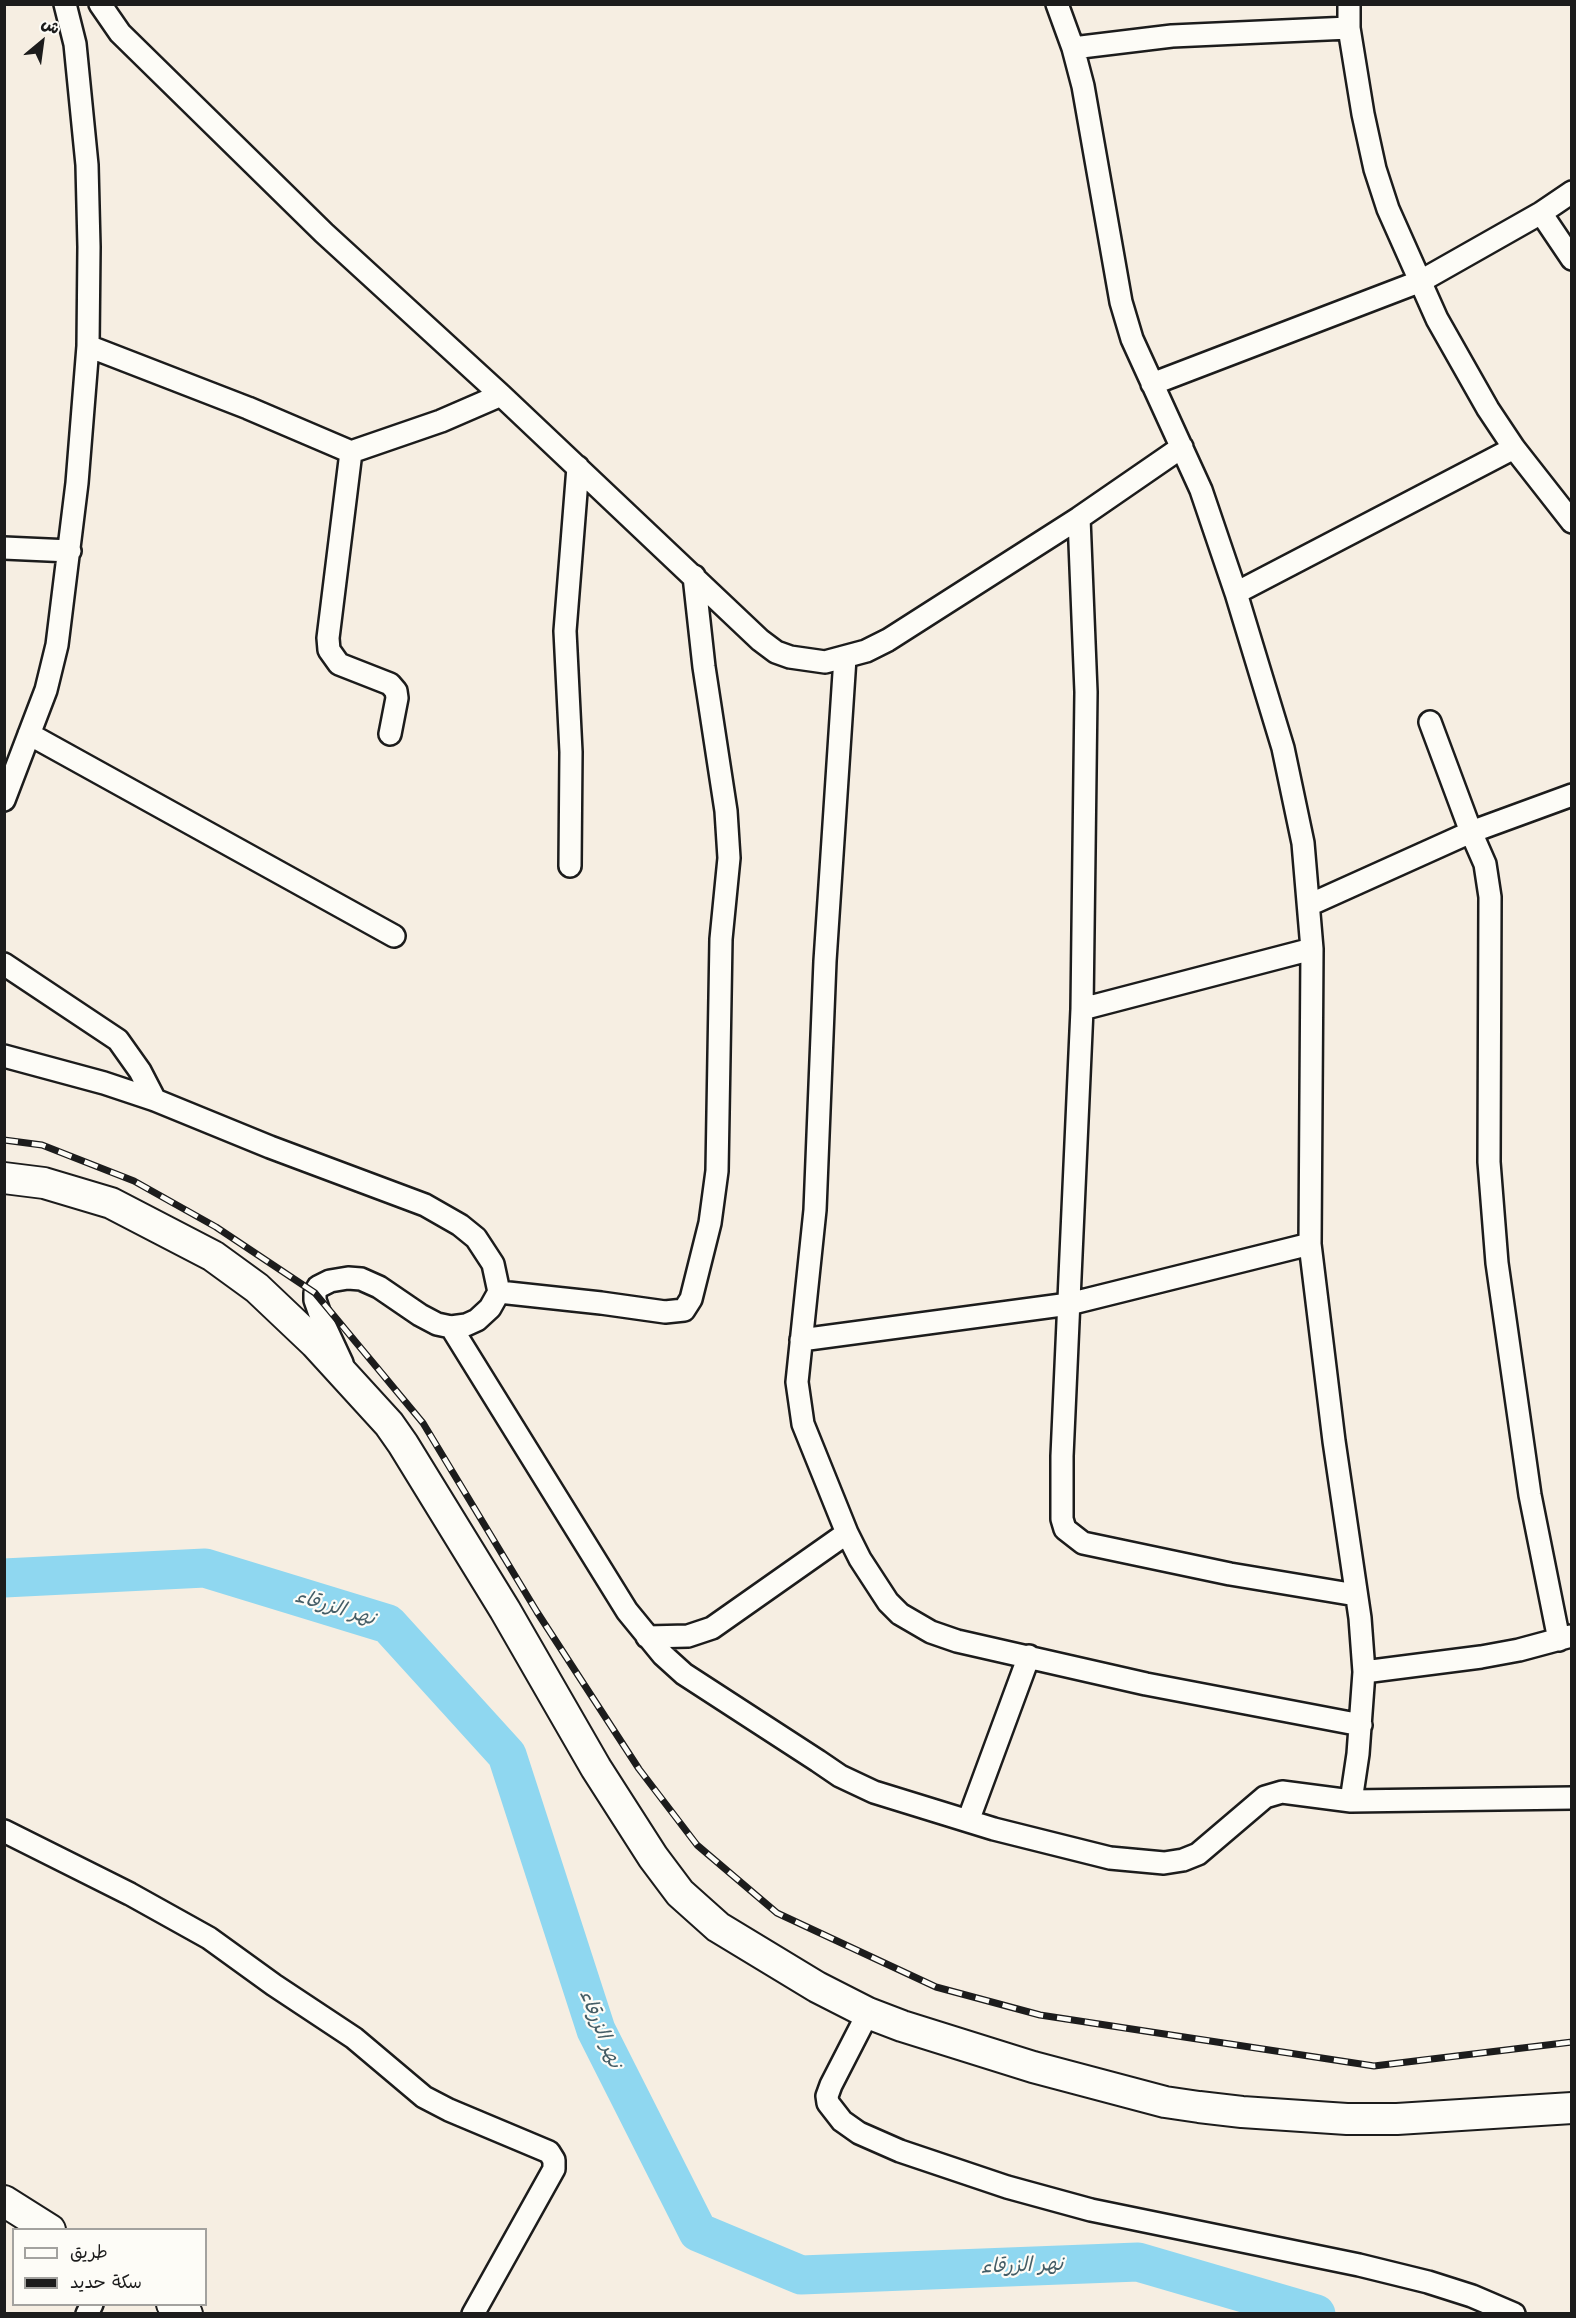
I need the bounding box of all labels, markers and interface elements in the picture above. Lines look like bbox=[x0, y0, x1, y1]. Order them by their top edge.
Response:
north arrow bbox=[12, 12, 72, 72]
text: ش bbox=[38, 12, 64, 39]
water label: نهر الزرقاء bbox=[292, 1584, 378, 1632]
water label: نهر الزرقاء bbox=[573, 1986, 627, 2072]
legend bbox=[12, 2228, 207, 2306]
text: طريق bbox=[70, 2240, 108, 2264]
water label: نهر الزرقاء bbox=[980, 2253, 1064, 2279]
text: سكة حديد bbox=[70, 2270, 142, 2294]

